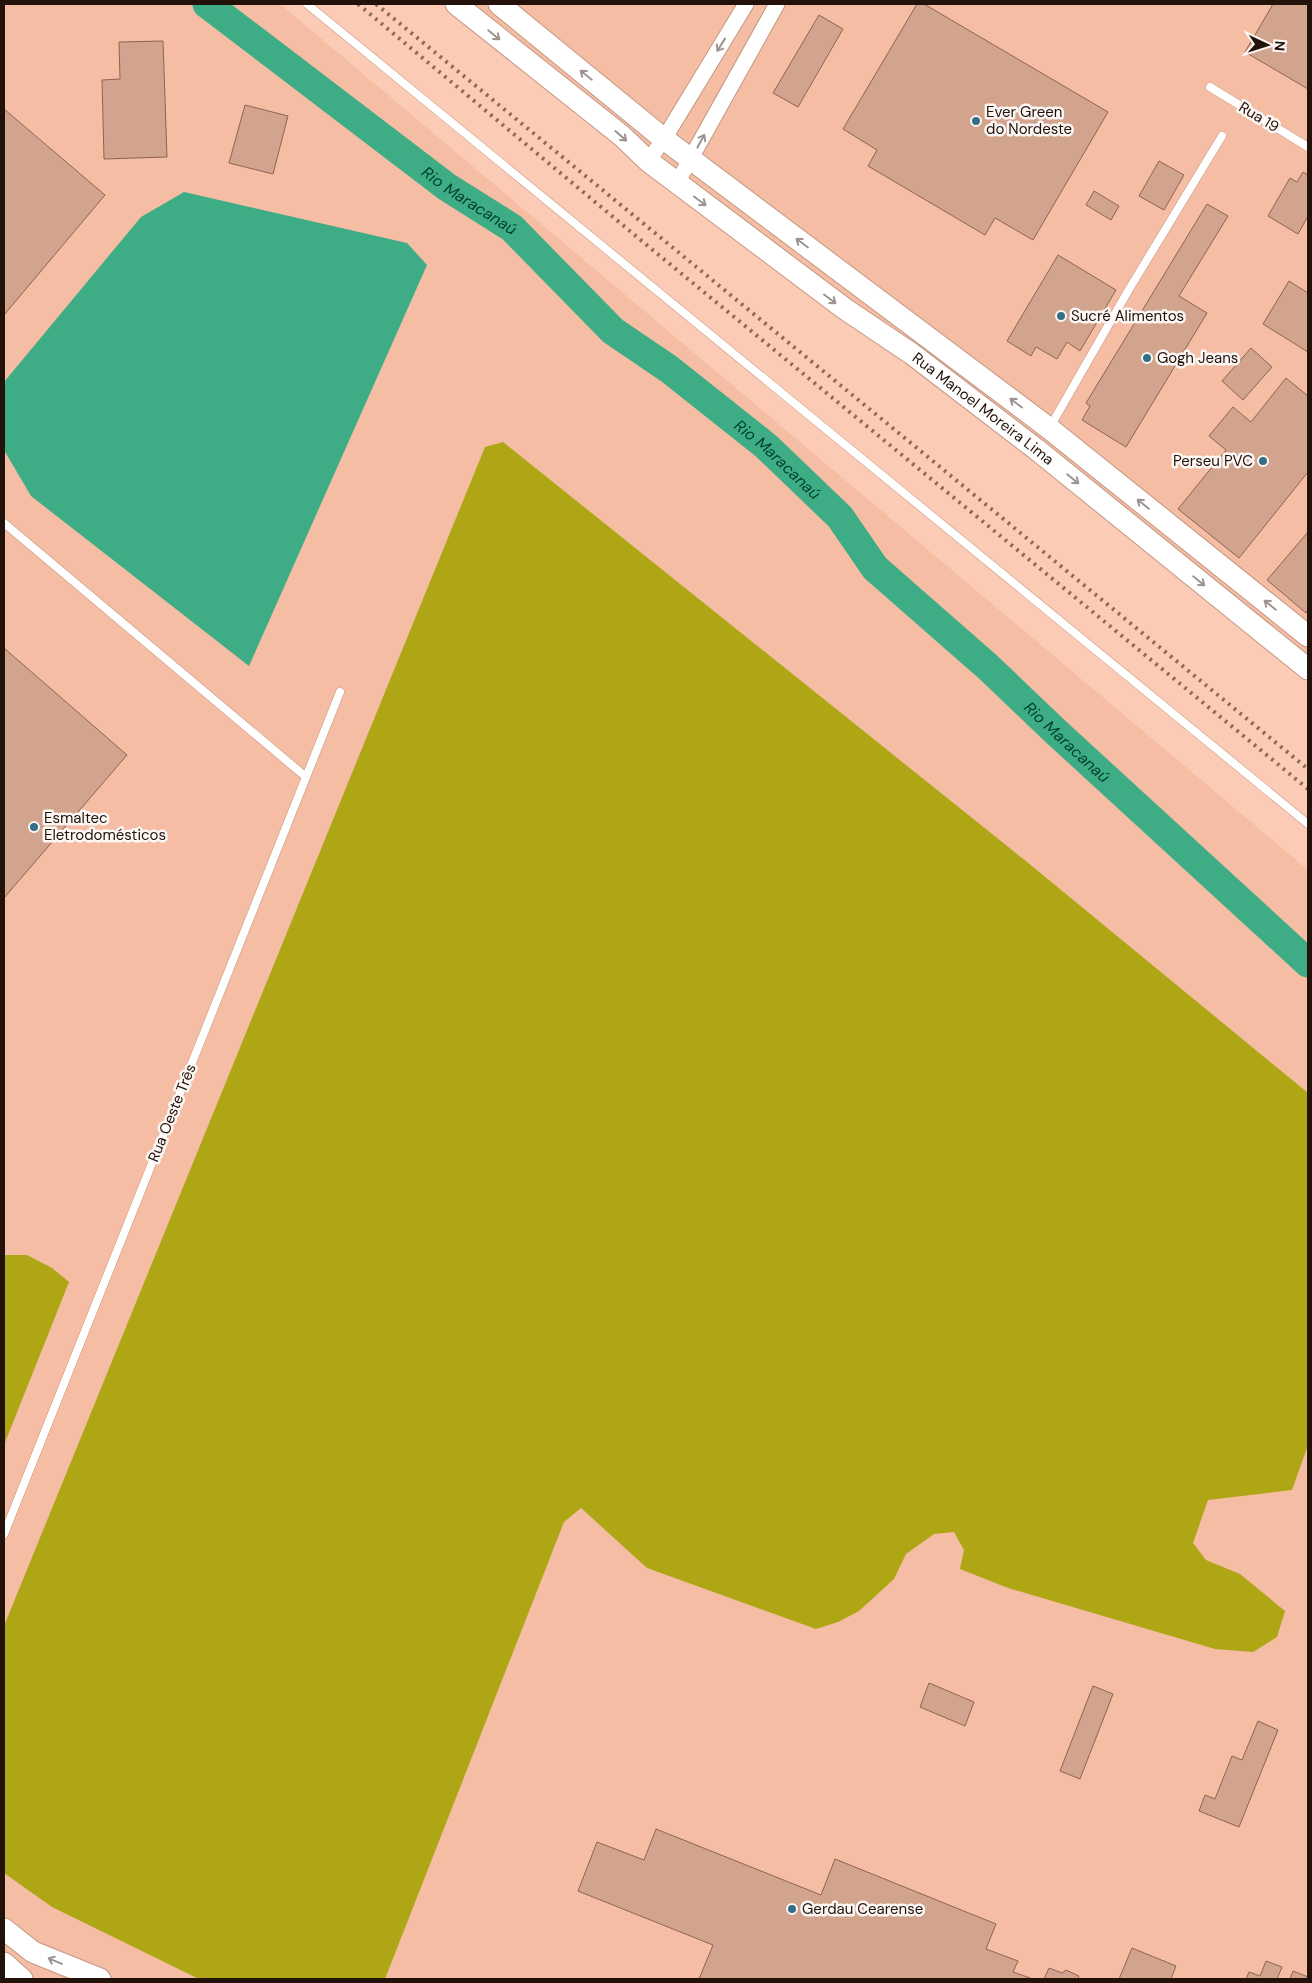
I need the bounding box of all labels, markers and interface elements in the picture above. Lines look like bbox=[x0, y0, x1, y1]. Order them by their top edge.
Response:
north arrow bbox=[1242, 20, 1292, 70]
one-way arrow bbox=[487, 30, 500, 41]
one-way arrow bbox=[715, 38, 725, 52]
text: N bbox=[1271, 40, 1289, 52]
one-way arrow bbox=[580, 70, 593, 81]
street label: Rua 19 bbox=[1235, 97, 1283, 137]
place label: Ever Green do Nordeste bbox=[986, 102, 1072, 139]
marker: Ever Green do Nordeste bbox=[970, 115, 982, 127]
one-way arrow bbox=[614, 131, 627, 142]
one-way arrow bbox=[697, 134, 706, 149]
water label: Rio Maracanaú bbox=[417, 162, 521, 240]
one-way arrow bbox=[693, 196, 707, 206]
one-way arrow bbox=[796, 237, 809, 248]
one-way arrow bbox=[823, 293, 836, 304]
place label: Sucré Alimentos bbox=[1071, 306, 1184, 326]
marker: Sucré Alimentos bbox=[1055, 310, 1067, 322]
street label: Rua Manoel Moreira Lima bbox=[908, 348, 1058, 470]
place label: Gogh Jeans bbox=[1157, 348, 1238, 368]
marker: Gogh Jeans bbox=[1141, 352, 1153, 364]
one-way arrow bbox=[1009, 398, 1023, 408]
water label: Rio Maracanaú bbox=[730, 415, 825, 504]
place label: Perseu PVC bbox=[1173, 451, 1253, 471]
marker: Perseu PVC bbox=[1257, 455, 1269, 467]
one-way arrow bbox=[1066, 474, 1079, 485]
one-way arrow bbox=[1137, 498, 1150, 509]
one-way arrow bbox=[1192, 576, 1205, 587]
one-way arrow bbox=[1264, 600, 1277, 611]
water label: Rio Maracanaú bbox=[1019, 697, 1114, 787]
place label: Esmaltec Eletrodomésticos bbox=[44, 808, 166, 845]
marker: Esmaltec Eletrodomésticos bbox=[28, 821, 40, 833]
street label: Rua Oeste Três bbox=[143, 1061, 201, 1165]
place label: Gerdau Cearense bbox=[802, 1899, 923, 1919]
marker: Gerdau Cearense bbox=[786, 1903, 798, 1915]
one-way arrow bbox=[48, 1955, 63, 1965]

